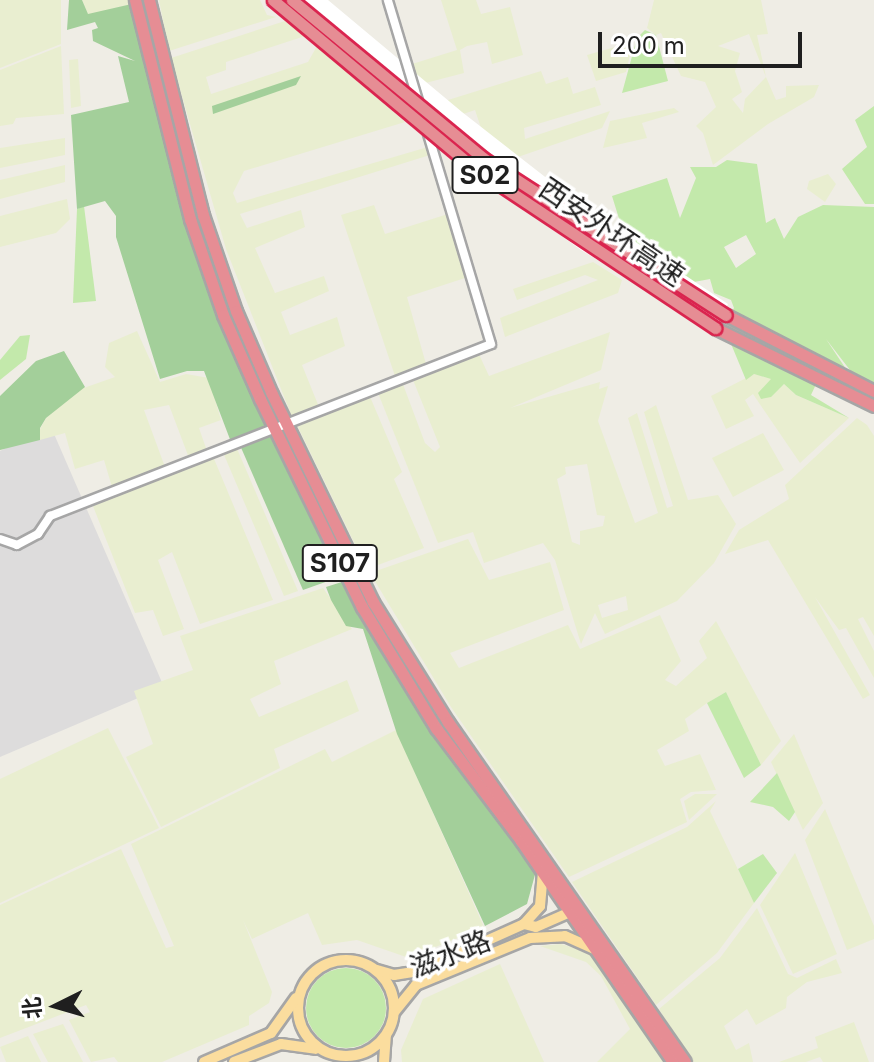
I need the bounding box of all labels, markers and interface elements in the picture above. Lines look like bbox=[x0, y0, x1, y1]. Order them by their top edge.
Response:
scale bar bbox=[602, 16, 806, 66]
text: 200 m bbox=[612, 31, 685, 60]
road number: S02 bbox=[451, 153, 519, 197]
street label: 西安外环高速 bbox=[533, 171, 691, 293]
road number: S107 bbox=[300, 541, 380, 585]
street label: 滋水路 bbox=[405, 923, 495, 985]
north arrow bbox=[16, 966, 96, 1046]
text: 北 bbox=[18, 996, 46, 1020]

